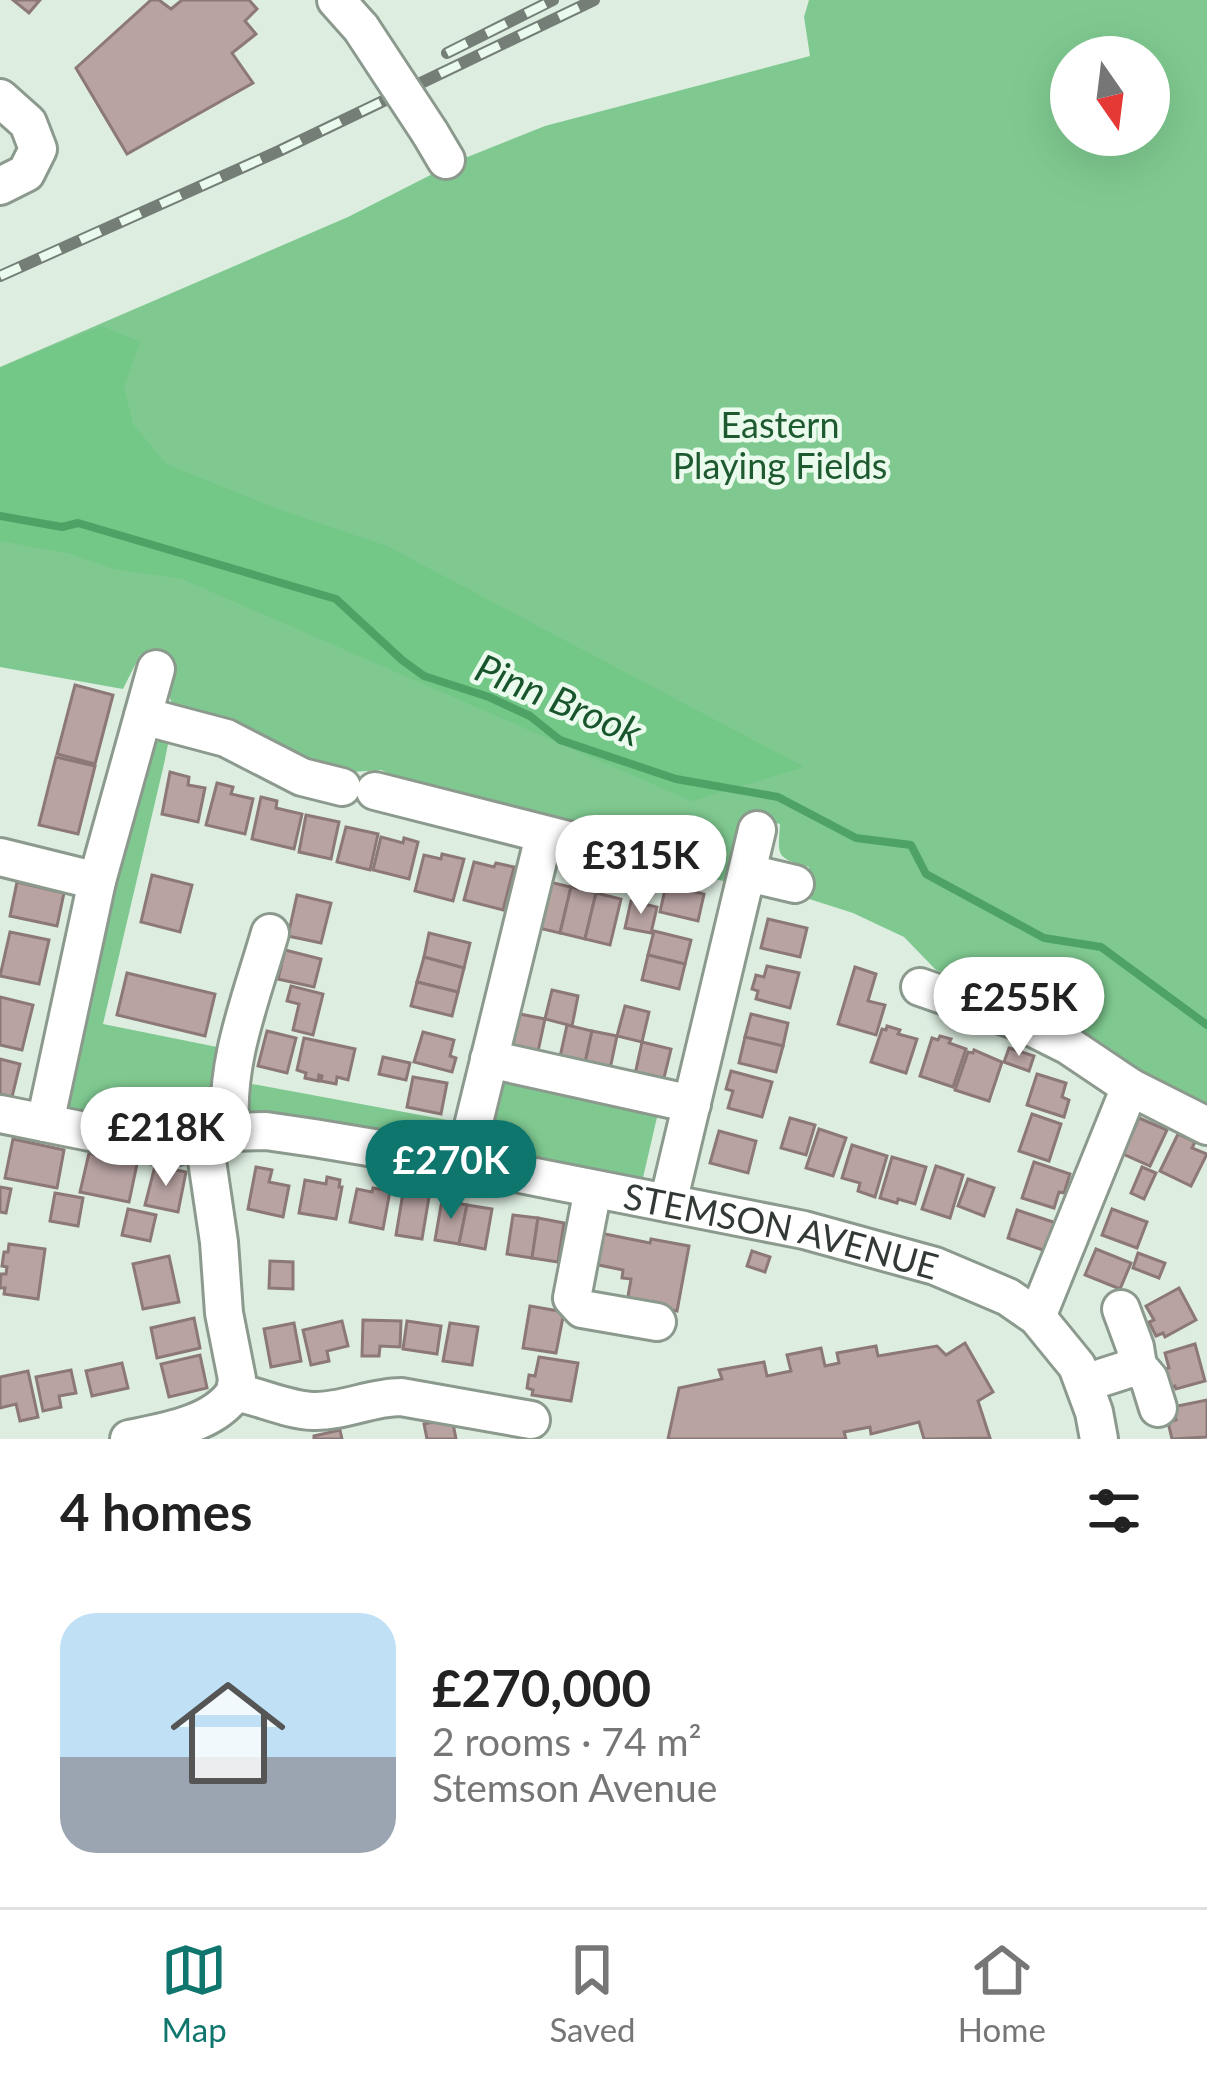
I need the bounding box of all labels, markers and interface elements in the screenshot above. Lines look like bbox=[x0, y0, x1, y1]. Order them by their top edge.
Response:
north arrow bbox=[1050, 36, 1170, 156]
map controls bbox=[1050, 36, 1170, 156]
park label: Eastern Playing Fields bbox=[673, 402, 887, 487]
water label: Pinn Brook bbox=[469, 643, 649, 755]
pin: £315K bbox=[557, 815, 725, 917]
text: £315K bbox=[582, 831, 700, 877]
pin: £255K bbox=[935, 957, 1103, 1059]
text: £255K bbox=[960, 973, 1078, 1019]
pin: £218K bbox=[82, 1087, 250, 1189]
text: £218K bbox=[107, 1103, 225, 1149]
pin: £270K bbox=[367, 1120, 535, 1222]
text: £270K bbox=[392, 1136, 510, 1182]
street label: STEMSON AVENUE bbox=[620, 1173, 943, 1288]
icon: filters bbox=[1081, 1478, 1147, 1544]
text: 4 homes bbox=[60, 1481, 252, 1542]
text: £270,000 bbox=[432, 1657, 651, 1718]
icon: home bbox=[156, 1661, 300, 1805]
text: 2 rooms · 74 m² bbox=[432, 1718, 702, 1764]
text: Stemson Avenue bbox=[432, 1764, 717, 1810]
tab: Map bbox=[161, 1937, 227, 2049]
tab: Saved bbox=[549, 1937, 636, 2049]
tab: Home bbox=[958, 1937, 1046, 2049]

